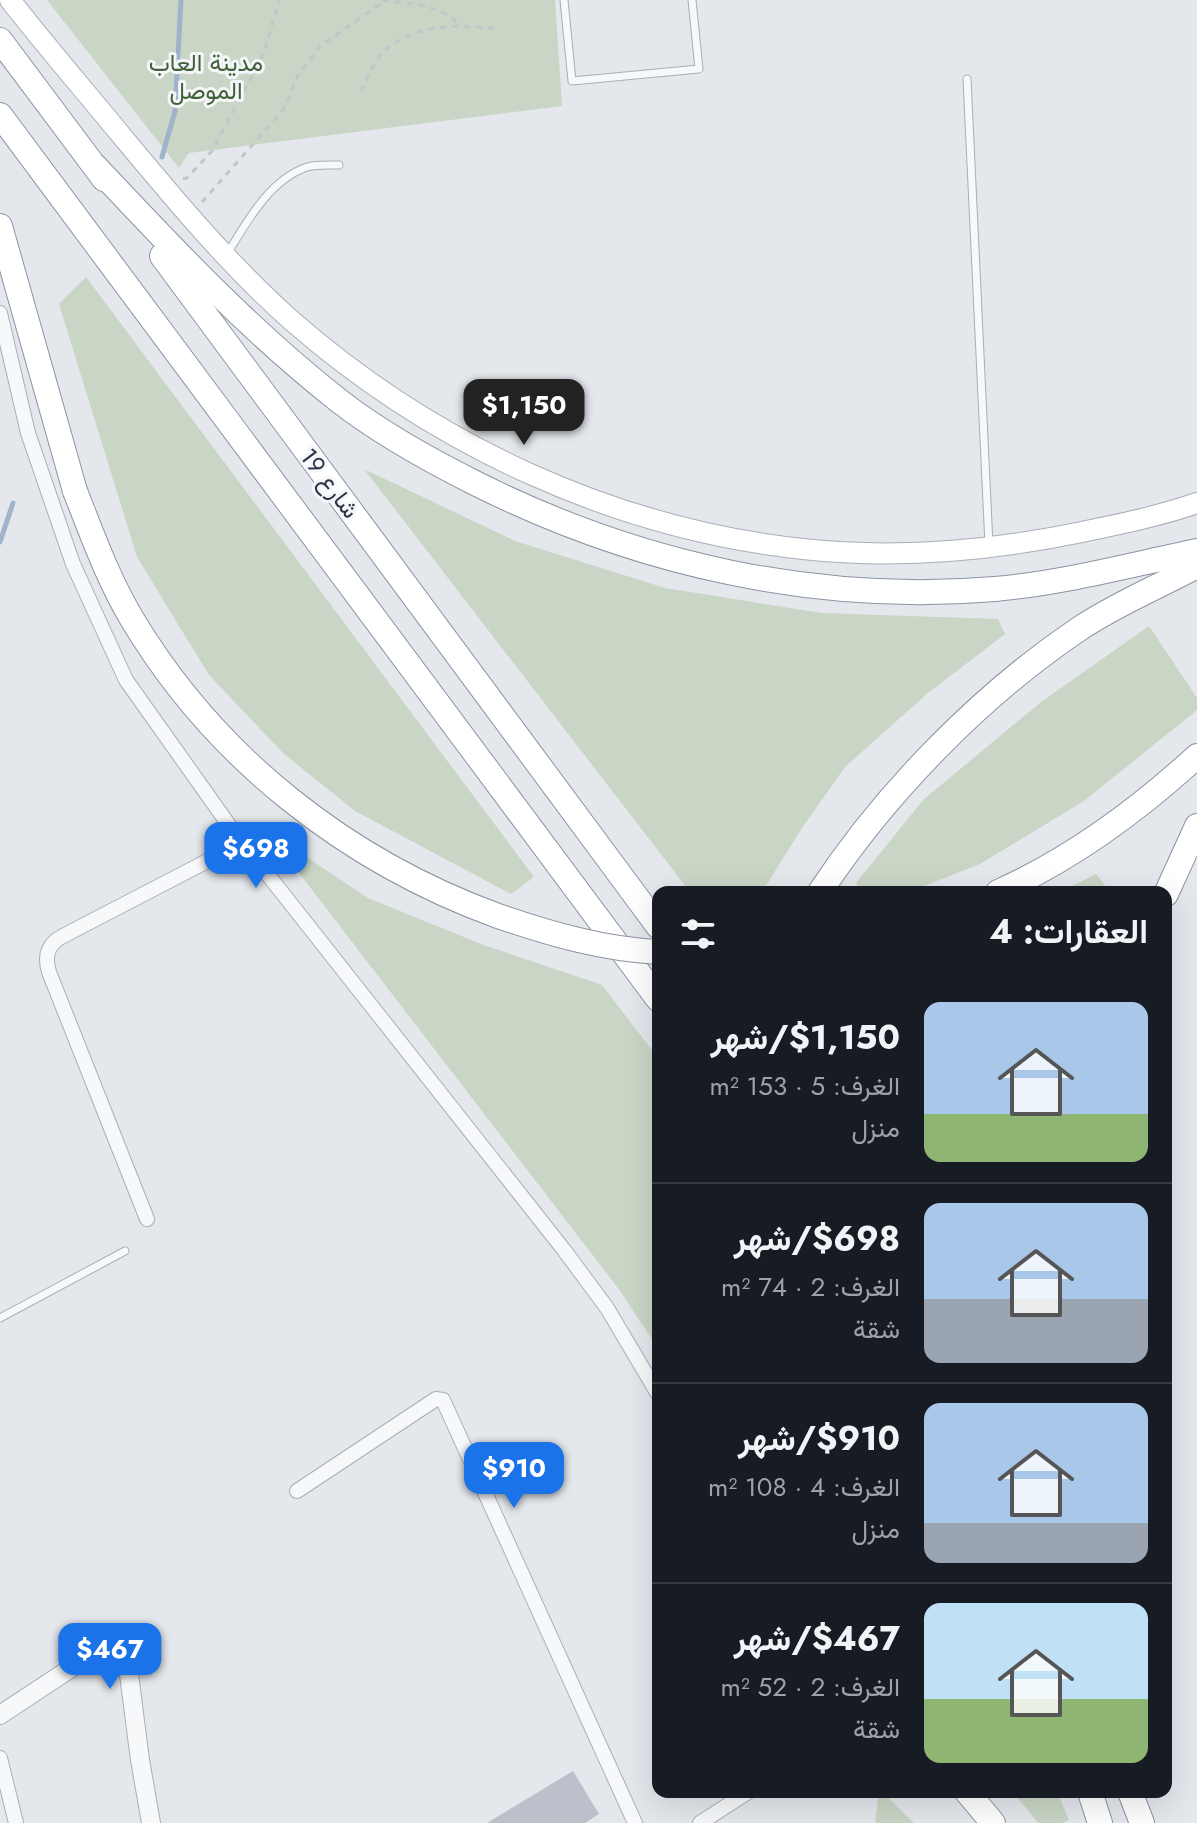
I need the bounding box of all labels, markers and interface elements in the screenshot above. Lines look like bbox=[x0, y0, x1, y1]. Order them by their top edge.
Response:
park label: مدينة العاب الموصل bbox=[149, 45, 263, 108]
pin: $1,150 bbox=[459, 379, 589, 447]
text: $1,150 bbox=[481, 386, 567, 424]
street label: شارع 19 bbox=[292, 440, 368, 526]
pin: $698 bbox=[209, 822, 303, 890]
text: $698 bbox=[222, 829, 290, 867]
text: العقارات: 4 bbox=[989, 907, 1148, 956]
icon: filters bbox=[676, 912, 720, 956]
text: $1,150/شهر bbox=[711, 1013, 900, 1062]
icon: home bbox=[988, 1034, 1084, 1130]
text: الغرف: 5 · 153 m² bbox=[709, 1067, 900, 1105]
text: منزل bbox=[851, 1109, 900, 1147]
text: $698/شهر bbox=[734, 1214, 900, 1263]
icon: home bbox=[988, 1235, 1084, 1331]
text: الغرف: 2 · 74 m² bbox=[721, 1268, 900, 1306]
text: شقة bbox=[853, 1310, 900, 1348]
text: $910/شهر bbox=[738, 1414, 900, 1463]
icon: home bbox=[988, 1435, 1084, 1531]
pin: $910 bbox=[467, 1442, 561, 1510]
text: $910 bbox=[482, 1449, 546, 1487]
text: الغرف: 4 · 108 m² bbox=[708, 1468, 900, 1506]
text: منزل bbox=[851, 1510, 900, 1548]
text: $467/شهر bbox=[734, 1614, 900, 1663]
pin: $467 bbox=[63, 1623, 157, 1691]
text: $467 bbox=[76, 1630, 144, 1668]
icon: home bbox=[988, 1635, 1084, 1731]
text: الغرف: 2 · 52 m² bbox=[720, 1668, 900, 1706]
text: شقة bbox=[853, 1710, 900, 1748]

